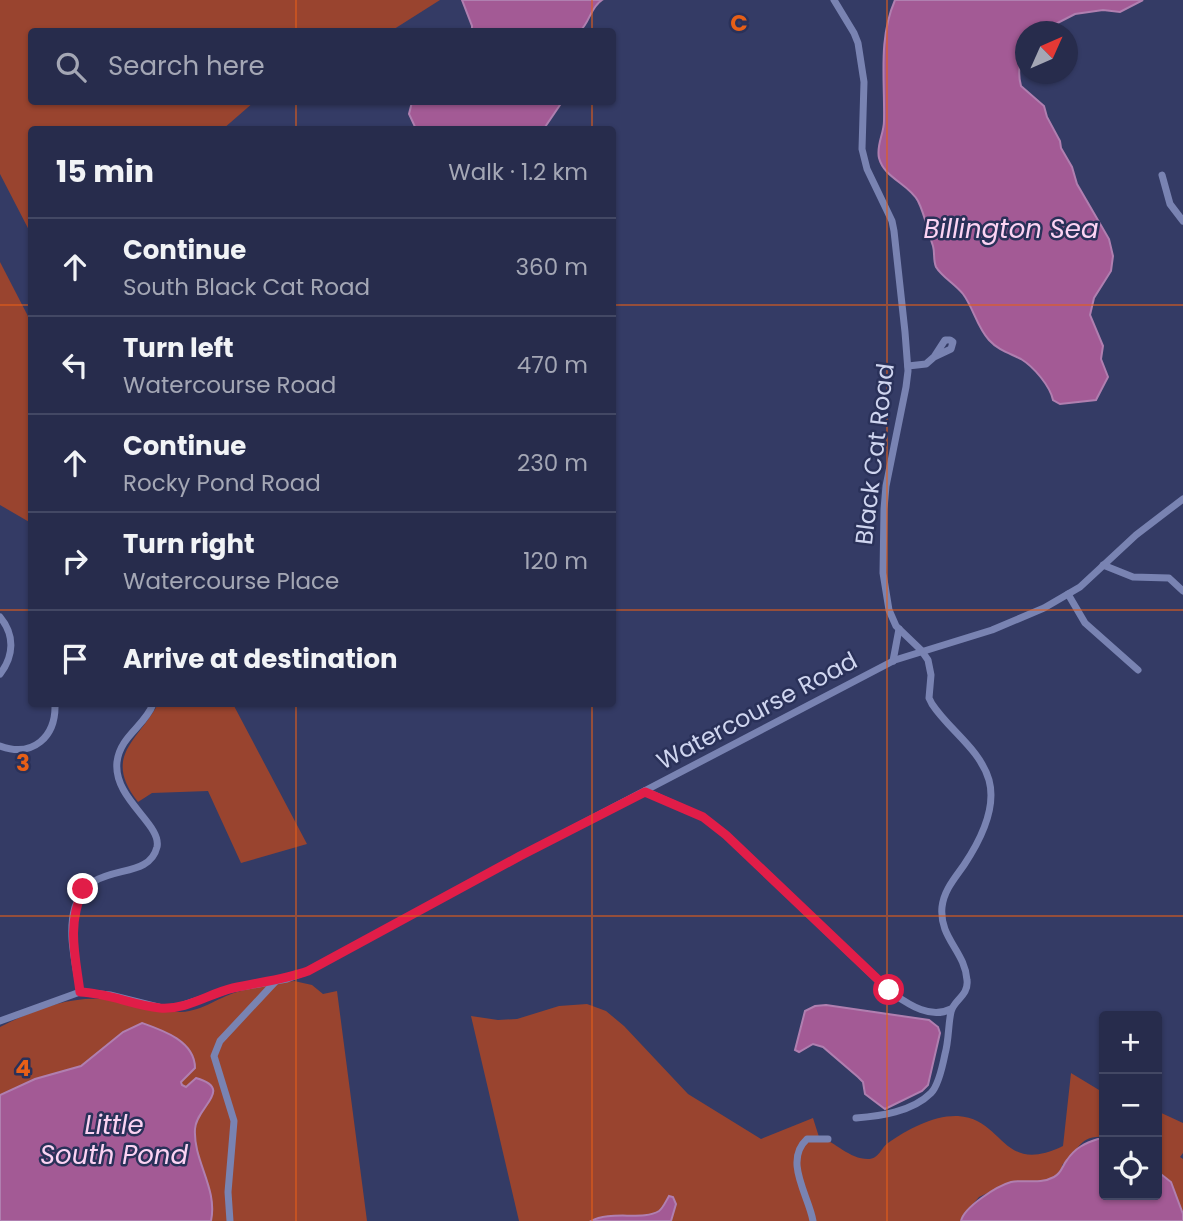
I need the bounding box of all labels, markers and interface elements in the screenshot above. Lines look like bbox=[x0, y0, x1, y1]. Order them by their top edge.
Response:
text: C bbox=[730, 7, 748, 39]
north arrow bbox=[1015, 21, 1078, 84]
search box bbox=[28, 28, 616, 105]
icon: search bbox=[52, 48, 90, 86]
text: Search here bbox=[108, 48, 265, 84]
text: 15 min bbox=[56, 150, 154, 193]
text: Walk · 1.2 km bbox=[448, 156, 588, 188]
water label: Billington Sea bbox=[923, 211, 1099, 247]
text: Continue bbox=[123, 232, 246, 268]
icon: ahead bbox=[56, 248, 94, 286]
text: 360 m bbox=[516, 251, 588, 283]
text: South Black Cat Road bbox=[123, 271, 370, 303]
text: Turn left bbox=[123, 330, 234, 366]
icon: left bbox=[56, 346, 94, 384]
text: 470 m bbox=[517, 349, 588, 381]
street label: Black Cat Road bbox=[847, 361, 902, 547]
text: Watercourse Road bbox=[123, 369, 336, 401]
text: Continue bbox=[123, 428, 246, 464]
icon: ahead bbox=[56, 444, 94, 482]
text: 230 m bbox=[517, 447, 588, 479]
text: Rocky Pond Road bbox=[123, 467, 321, 499]
text: Turn right bbox=[123, 526, 255, 562]
icon: right bbox=[56, 542, 94, 580]
text: 120 m bbox=[523, 545, 588, 577]
text: Watercourse Place bbox=[123, 565, 339, 597]
icon: arrive bbox=[56, 640, 94, 678]
text: Arrive at destination bbox=[123, 641, 398, 677]
street label: Watercourse Road bbox=[651, 644, 863, 777]
text: 3 bbox=[16, 747, 30, 779]
route end bbox=[67, 873, 98, 904]
route start bbox=[873, 974, 904, 1005]
map controls bbox=[1099, 1011, 1162, 1200]
button: + bbox=[1099, 1011, 1162, 1074]
text: 4 bbox=[15, 1052, 31, 1084]
button: − bbox=[1099, 1074, 1162, 1137]
water label: Little South Pond bbox=[40, 1107, 189, 1173]
button: locate bbox=[1099, 1137, 1162, 1200]

